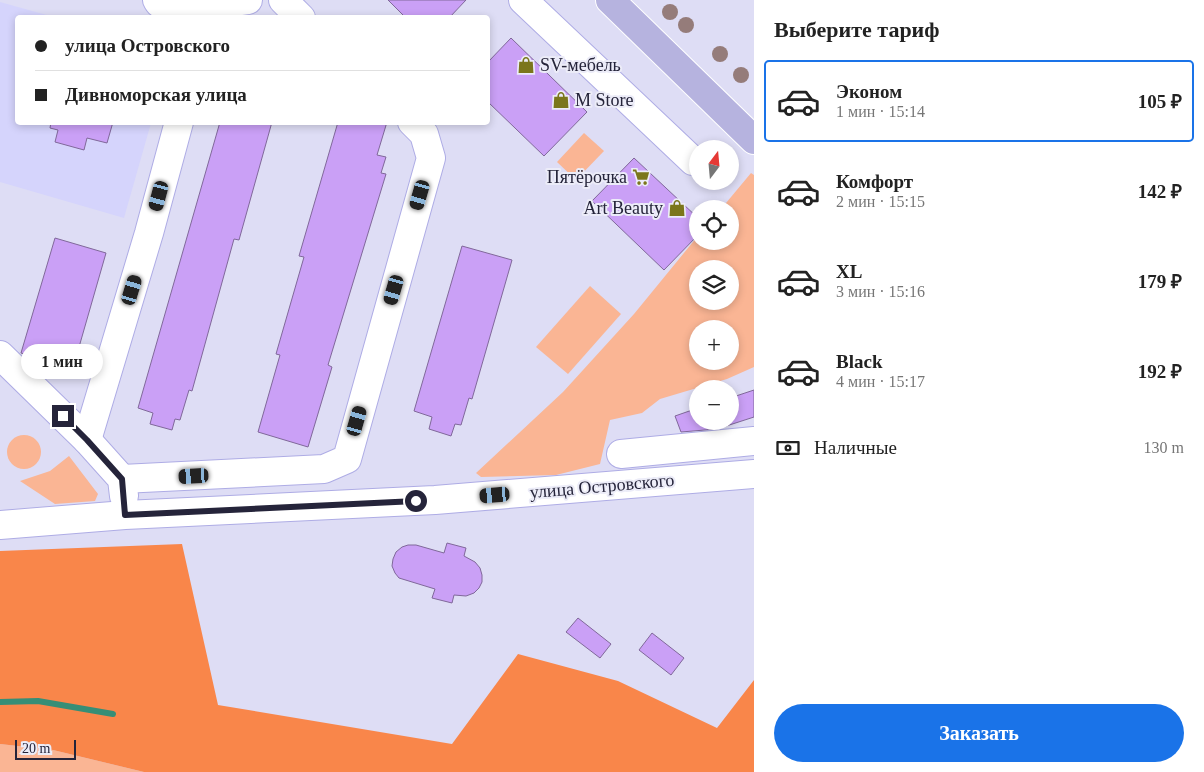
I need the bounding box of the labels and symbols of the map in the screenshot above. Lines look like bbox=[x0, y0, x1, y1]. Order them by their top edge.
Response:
shop icon: SV-мебель bbox=[516, 55, 536, 75]
place label: SV-мебель bbox=[540, 55, 621, 75]
shop icon: M Store bbox=[551, 90, 571, 110]
place label: M Store bbox=[575, 90, 634, 110]
north arrow bbox=[689, 140, 739, 190]
place label: Пятёрочка bbox=[547, 167, 627, 187]
supermarket icon: Пятёрочка bbox=[631, 167, 651, 187]
car bbox=[408, 179, 431, 211]
car bbox=[147, 180, 170, 212]
place label: Art Beauty bbox=[584, 198, 663, 218]
shop icon: Art Beauty bbox=[667, 198, 687, 218]
car bbox=[120, 273, 143, 307]
car bbox=[382, 274, 405, 306]
callout: 1 мин bbox=[22, 344, 104, 378]
route end bbox=[52, 405, 74, 427]
car bbox=[345, 405, 368, 437]
car bbox=[178, 468, 209, 484]
street label: улица Островского bbox=[529, 470, 675, 502]
car bbox=[479, 486, 510, 504]
route start bbox=[405, 490, 427, 512]
scale bar bbox=[15, 737, 76, 760]

